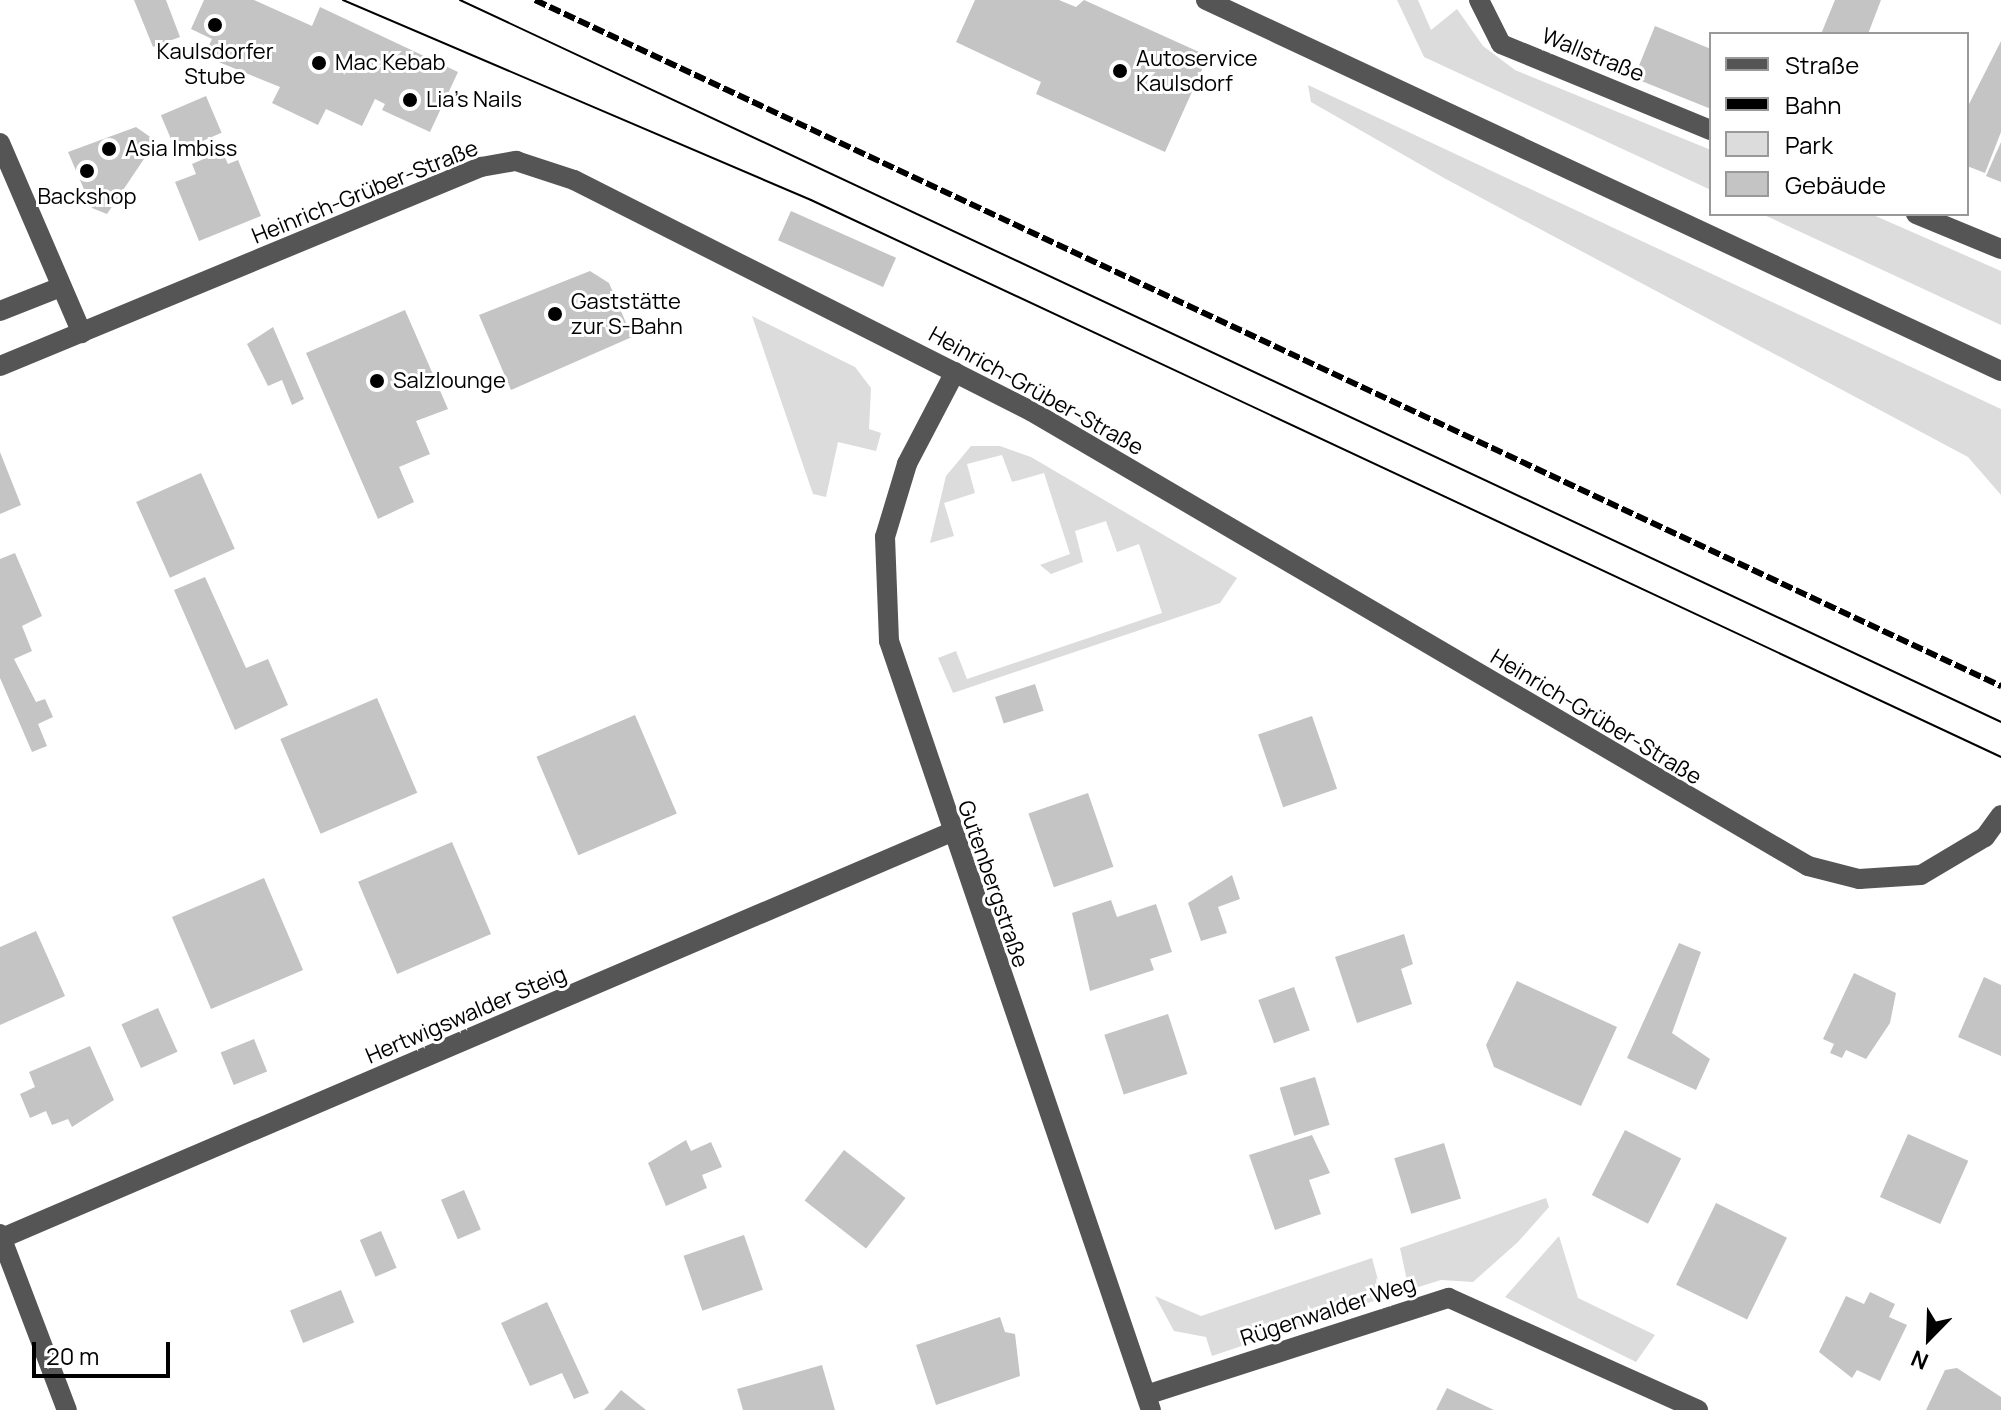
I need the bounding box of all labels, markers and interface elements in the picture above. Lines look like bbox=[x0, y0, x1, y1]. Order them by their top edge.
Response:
marker: Kaulsdorfer Stube bbox=[206, 16, 224, 34]
street label: Wallstraße bbox=[1538, 22, 1648, 88]
legend bbox=[1709, 32, 1969, 216]
place label: Kaulsdorfer Stube bbox=[156, 38, 274, 90]
place label: Autoservice Kaulsdorf bbox=[1136, 45, 1258, 96]
text: Straße bbox=[1785, 48, 1859, 81]
place label: Mac Kebab bbox=[335, 50, 446, 76]
marker: Mac Kebab bbox=[310, 54, 328, 72]
marker: Autoservice Kaulsdorf bbox=[1111, 62, 1129, 80]
place label: Lia's Nails bbox=[426, 87, 522, 113]
text: Bahn bbox=[1785, 88, 1842, 121]
marker: Lia's Nails bbox=[401, 91, 419, 109]
text: Park bbox=[1785, 128, 1833, 161]
street label: Heinrich-Grüber-Straße bbox=[248, 135, 482, 249]
place label: Asia Imbiss bbox=[125, 136, 237, 162]
marker: Asia Imbiss bbox=[100, 140, 118, 158]
marker: Backshop bbox=[78, 162, 96, 180]
text: Gebäude bbox=[1785, 168, 1886, 201]
place label: Backshop bbox=[37, 184, 137, 210]
place label: Gaststätte zur S-Bahn bbox=[571, 288, 683, 340]
marker: Gaststätte zur S-Bahn bbox=[546, 305, 564, 323]
street label: Heinrich-Grüber-Straße bbox=[924, 321, 1148, 461]
place label: Salzlounge bbox=[393, 368, 506, 394]
marker: Salzlounge bbox=[368, 372, 386, 390]
street label: Heinrich-Grüber-Straße bbox=[1486, 644, 1706, 790]
street label: Gutenbergstraße bbox=[952, 797, 1034, 971]
street label: Hertwigswalder Steig bbox=[362, 961, 570, 1069]
street label: Rügenwalder Weg bbox=[1237, 1270, 1419, 1352]
north arrow bbox=[1889, 1298, 1969, 1378]
scale bar bbox=[36, 1326, 174, 1376]
text: 20 m bbox=[46, 1339, 99, 1372]
text: N bbox=[1906, 1343, 1933, 1377]

